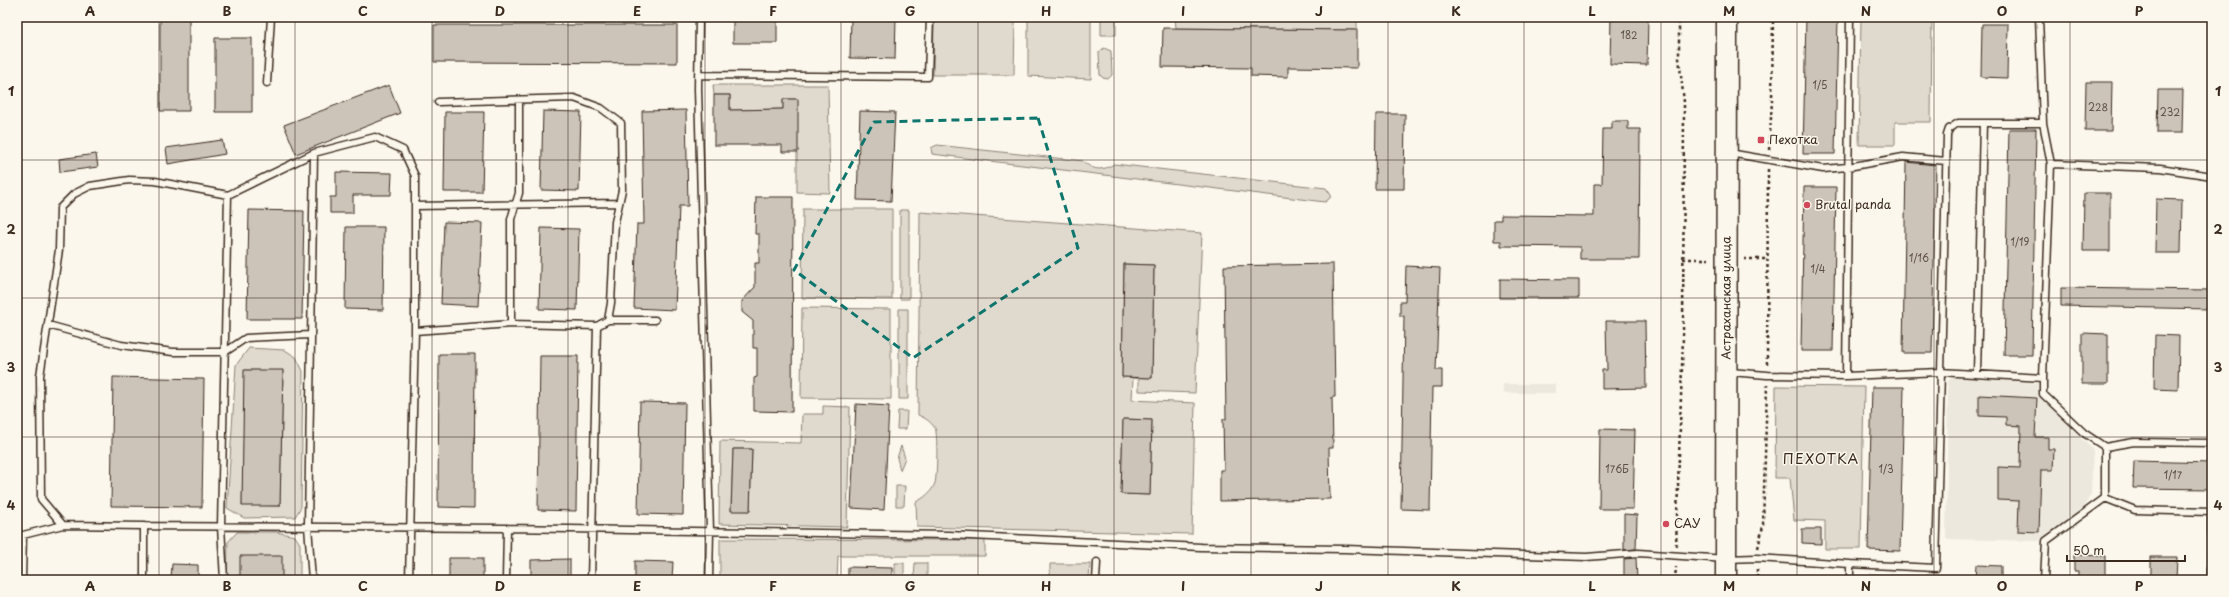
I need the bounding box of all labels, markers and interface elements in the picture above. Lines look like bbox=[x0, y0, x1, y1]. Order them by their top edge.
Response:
text: A bbox=[85, 1, 95, 20]
text: B bbox=[223, 1, 232, 20]
text: C bbox=[358, 1, 368, 20]
text: D bbox=[495, 1, 505, 20]
text: E bbox=[633, 1, 641, 20]
text: F bbox=[769, 1, 777, 20]
text: G bbox=[905, 1, 915, 20]
text: H bbox=[1041, 1, 1051, 20]
text: I bbox=[1181, 1, 1185, 20]
text: J bbox=[1315, 1, 1323, 20]
text: K bbox=[1451, 1, 1461, 20]
text: L bbox=[1588, 1, 1596, 20]
text: M bbox=[1723, 1, 1735, 20]
text: N bbox=[1861, 1, 1871, 20]
text: O bbox=[1997, 1, 2007, 20]
text: P bbox=[2135, 1, 2144, 20]
house number: 182 bbox=[1621, 27, 1637, 42]
house number: 1/5 bbox=[1812, 77, 1828, 92]
text: 1 bbox=[8, 81, 14, 100]
text: 1 bbox=[2215, 81, 2221, 100]
house number: 228 bbox=[2088, 99, 2108, 114]
house number: 232 bbox=[2160, 104, 2180, 119]
place label: Пехотка bbox=[1769, 130, 1818, 148]
marker: Пехотка bbox=[1756, 135, 1766, 145]
place label: Brutal panda bbox=[1815, 195, 1892, 213]
marker: Brutal panda bbox=[1802, 200, 1812, 210]
text: 2 bbox=[6, 219, 16, 238]
text: 2 bbox=[2213, 219, 2223, 238]
house number: 1/19 bbox=[2011, 234, 2030, 249]
street label: Астраханская улица bbox=[1716, 236, 1735, 360]
house number: 1/16 bbox=[1909, 250, 1929, 265]
house number: 1/4 bbox=[1811, 261, 1826, 276]
text: 3 bbox=[7, 357, 16, 376]
text: 3 bbox=[2214, 357, 2223, 376]
district label: ПЕХОТКА bbox=[1783, 448, 1859, 469]
house number: 176Б bbox=[1605, 461, 1629, 476]
house number: 1/3 bbox=[1878, 461, 1894, 476]
house number: 1/17 bbox=[2164, 467, 2183, 482]
text: 4 bbox=[7, 495, 16, 514]
text: 4 bbox=[2214, 495, 2223, 514]
place label: САУ bbox=[1674, 514, 1701, 532]
marker: САУ bbox=[1661, 519, 1671, 529]
scale bar bbox=[2067, 537, 2185, 563]
text: 50 m bbox=[2073, 541, 2104, 559]
text: A bbox=[85, 576, 95, 595]
text: B bbox=[223, 576, 232, 595]
text: C bbox=[358, 576, 368, 595]
text: D bbox=[495, 576, 505, 595]
text: E bbox=[633, 576, 641, 595]
text: F bbox=[769, 576, 777, 595]
text: G bbox=[905, 576, 915, 595]
text: H bbox=[1041, 576, 1051, 595]
text: I bbox=[1181, 576, 1185, 595]
text: J bbox=[1315, 576, 1323, 595]
text: K bbox=[1451, 576, 1461, 595]
text: L bbox=[1588, 576, 1596, 595]
text: M bbox=[1723, 576, 1735, 595]
text: N bbox=[1861, 576, 1871, 595]
text: O bbox=[1997, 576, 2007, 595]
text: P bbox=[2135, 576, 2144, 595]

